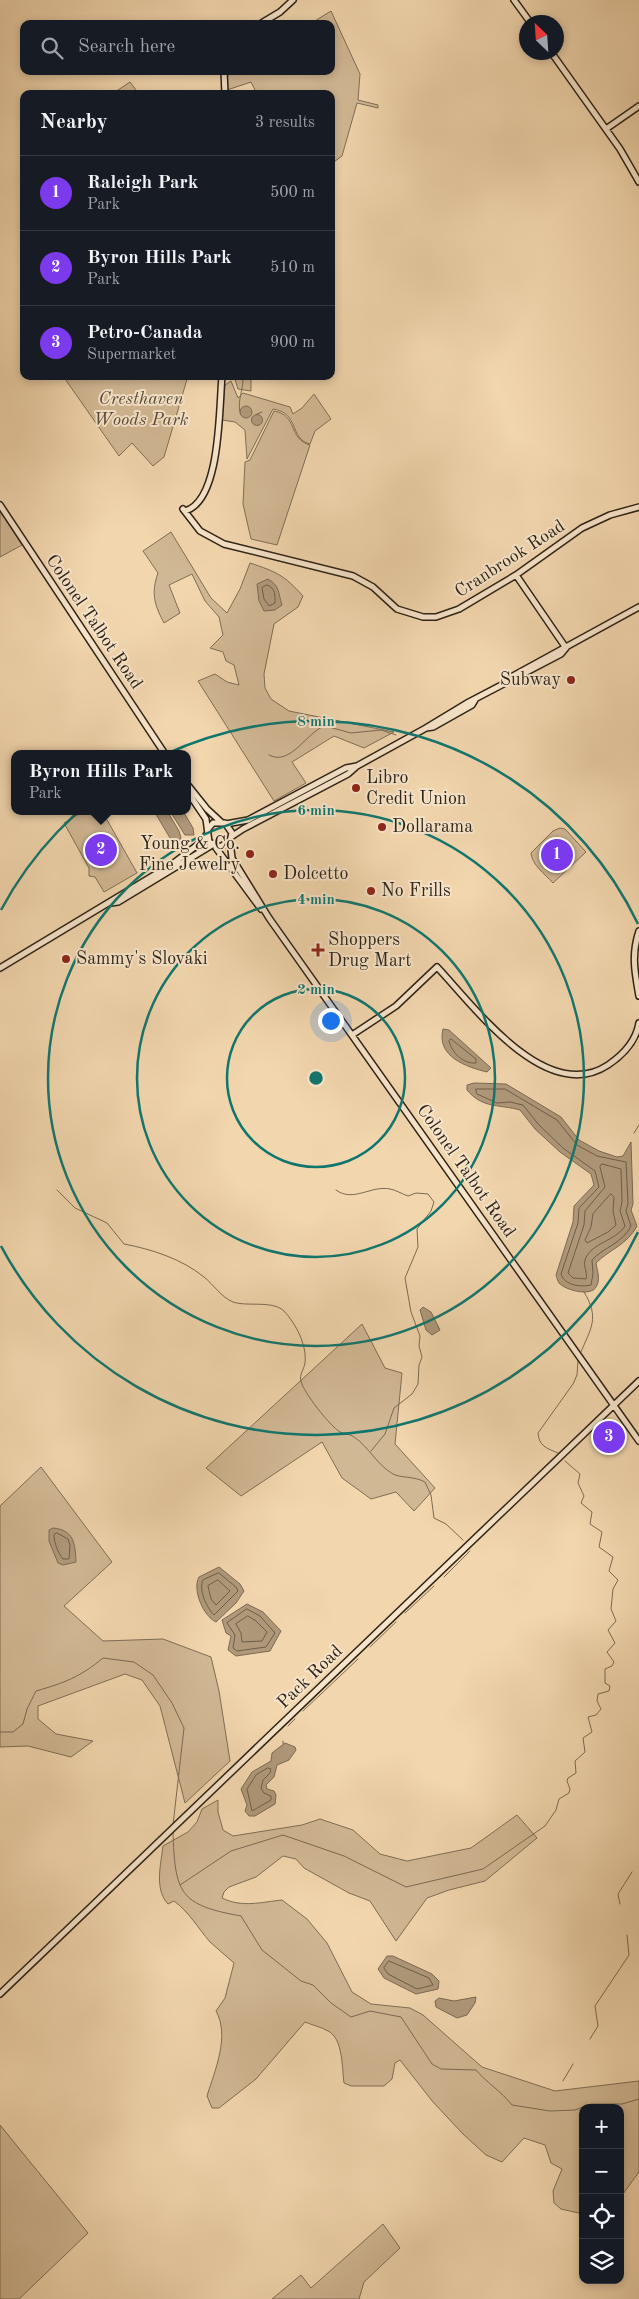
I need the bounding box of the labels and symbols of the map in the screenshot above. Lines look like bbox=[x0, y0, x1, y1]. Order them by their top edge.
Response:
north arrow bbox=[519, 15, 564, 60]
park label: Cresthaven Woods Park bbox=[93, 390, 189, 429]
street label: Cranbrook Road bbox=[452, 517, 568, 601]
street label: Colonel Talbot Road bbox=[42, 551, 146, 693]
place label: Subway bbox=[500, 671, 561, 689]
marker: Subway bbox=[565, 674, 577, 686]
text: 8 min bbox=[297, 715, 335, 730]
place label: Libro Credit Union bbox=[366, 769, 467, 808]
marker: Libro Credit Union bbox=[350, 782, 362, 794]
text: 6 min bbox=[297, 804, 335, 819]
place label: Dollarama bbox=[392, 818, 473, 836]
marker: Dollarama bbox=[376, 821, 388, 833]
pin: 2 bbox=[85, 831, 117, 869]
place label: Young & Co. Fine Jewelry bbox=[139, 835, 240, 874]
pin: 1 bbox=[541, 836, 573, 874]
marker: Young & Co. Fine Jewelry bbox=[244, 848, 256, 860]
place label: Dolcetto bbox=[283, 865, 349, 883]
marker: Dolcetto bbox=[267, 868, 279, 880]
place label: No Frills bbox=[381, 882, 451, 900]
marker: No Frills bbox=[365, 885, 377, 897]
text: 4 min bbox=[297, 893, 335, 908]
place label: Shoppers Drug Mart bbox=[328, 931, 411, 970]
marker: Shoppers Drug Mart bbox=[312, 944, 324, 956]
place label: Sammy's Slovaki bbox=[76, 950, 208, 968]
marker: Sammy's Slovaki bbox=[60, 953, 72, 965]
text: 2 min bbox=[297, 983, 335, 998]
your location bbox=[318, 1008, 344, 1034]
centre of rings bbox=[307, 1069, 325, 1087]
street label: Colonel Talbot Road bbox=[413, 1101, 519, 1241]
pin: 3 bbox=[593, 1418, 625, 1456]
street label: Pack Road bbox=[274, 1642, 346, 1712]

